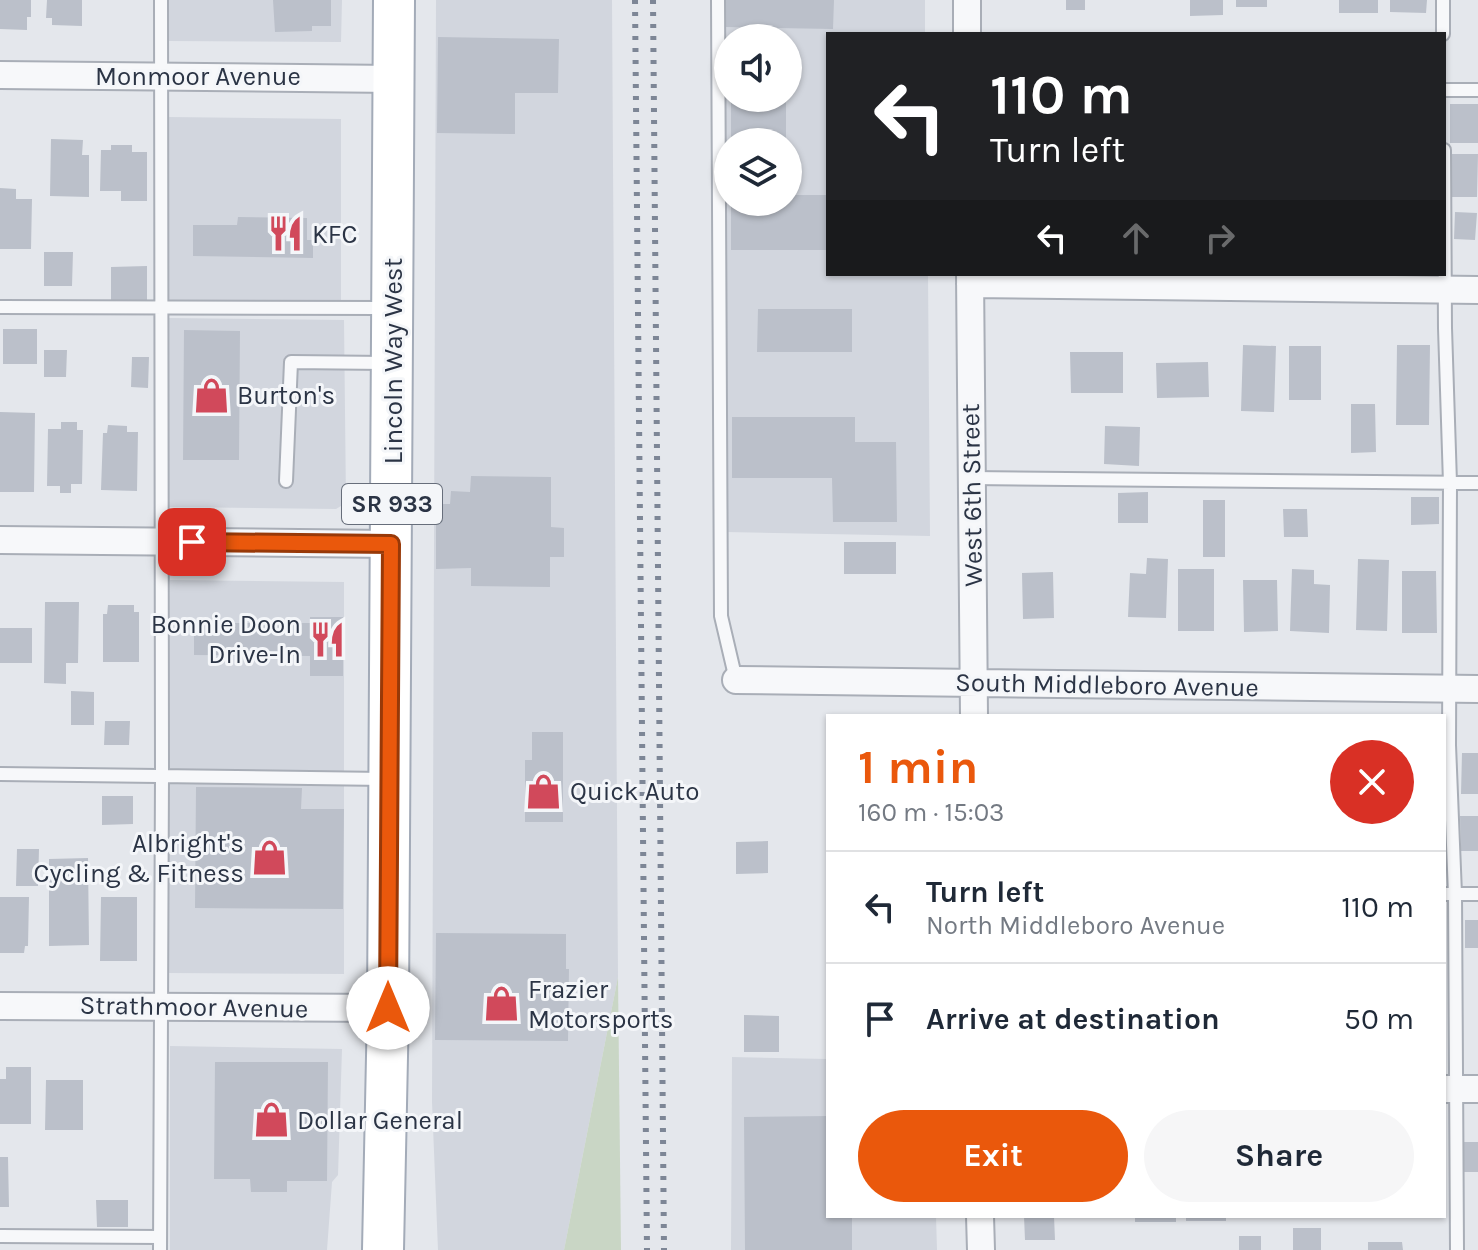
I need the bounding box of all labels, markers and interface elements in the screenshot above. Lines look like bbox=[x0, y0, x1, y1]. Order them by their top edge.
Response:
map controls bbox=[714, 24, 802, 216]
button: sound bbox=[714, 24, 802, 112]
street label: Monmoor Avenue bbox=[95, 61, 301, 92]
text: 110 m bbox=[990, 62, 1133, 127]
icon: left bbox=[858, 64, 962, 168]
button: layers bbox=[714, 128, 802, 216]
text: Turn left bbox=[990, 129, 1125, 171]
restaurant icon: KFC bbox=[267, 215, 305, 253]
icon: left bbox=[1030, 216, 1074, 260]
icon: ahead bbox=[1114, 216, 1158, 260]
icon: right bbox=[1198, 216, 1242, 260]
place label: KFC bbox=[312, 219, 357, 250]
street label: Lincoln Way West bbox=[378, 257, 409, 464]
shop icon: Burton's bbox=[192, 376, 230, 414]
place label: Burton's bbox=[237, 380, 335, 411]
street label: West 6th Street bbox=[955, 403, 989, 587]
road number: SR 933 bbox=[342, 484, 442, 524]
pin bbox=[158, 508, 226, 576]
icon: arrive bbox=[170, 520, 214, 564]
place label: Bonnie Doon Drive-In bbox=[151, 609, 301, 670]
restaurant icon: Bonnie Doon Drive-In bbox=[308, 620, 346, 658]
street label: South Middleboro Avenue bbox=[955, 667, 1259, 703]
text: 1 min bbox=[858, 739, 978, 795]
button: close bbox=[1330, 740, 1414, 824]
shop icon: Quick Auto bbox=[525, 772, 563, 810]
place label: Quick Auto bbox=[570, 776, 699, 807]
text: 160 m · 15:03 bbox=[858, 797, 1004, 828]
place label: Albright's Cycling & Fitness bbox=[34, 828, 244, 889]
shop icon: Albright's Cycling & Fitness bbox=[251, 839, 289, 877]
text: Turn left bbox=[926, 874, 1044, 910]
icon: left bbox=[858, 885, 902, 929]
text: 110 m bbox=[1341, 889, 1414, 925]
text: North Middleboro Avenue bbox=[926, 910, 1225, 941]
position arrow bbox=[346, 966, 430, 1050]
place label: Frazier Motorsports bbox=[528, 974, 674, 1035]
shop icon: Frazier Motorsports bbox=[483, 985, 521, 1023]
street label: Strathmoor Avenue bbox=[79, 990, 309, 1024]
icon: arrive bbox=[858, 997, 902, 1041]
text: Arrive at destination bbox=[926, 1001, 1220, 1037]
text: 50 m bbox=[1344, 1001, 1414, 1037]
shop icon: Dollar General bbox=[252, 1101, 290, 1139]
place label: Dollar General bbox=[297, 1105, 463, 1136]
button: Exit bbox=[858, 1110, 1128, 1202]
button: Share bbox=[1144, 1110, 1414, 1202]

